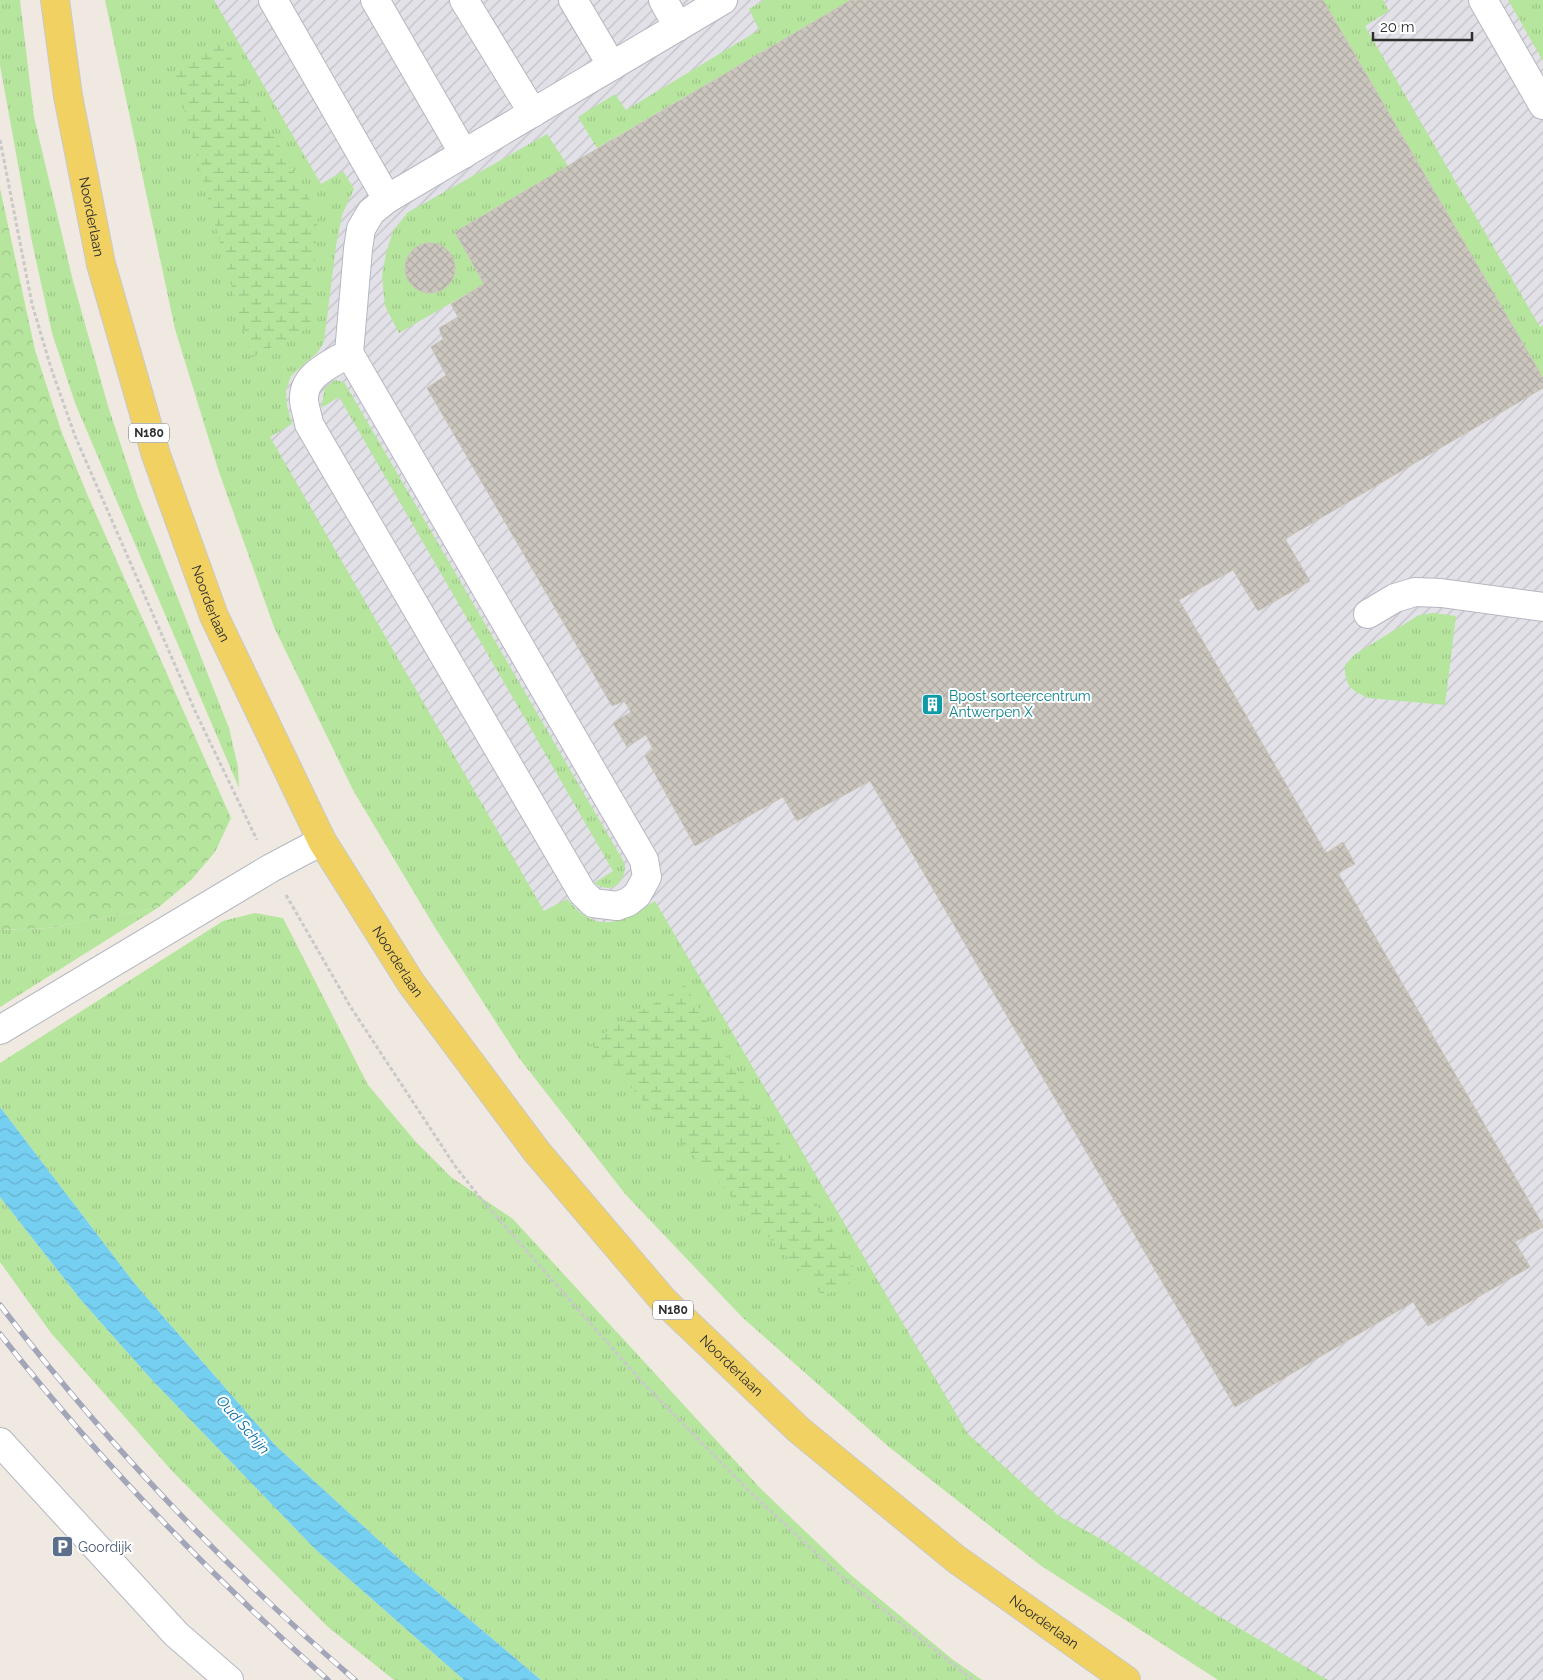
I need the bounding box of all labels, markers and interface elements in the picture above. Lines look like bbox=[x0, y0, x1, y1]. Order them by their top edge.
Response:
scale bar bbox=[1373, 10, 1472, 42]
text: 20 m bbox=[1380, 18, 1415, 36]
street label: Noorderlaan bbox=[76, 175, 107, 258]
road number: N180 bbox=[129, 423, 169, 442]
street label: Noorderlaan bbox=[188, 563, 233, 644]
place label: Bpost sorteercentrum Antwerpen X bbox=[949, 688, 1091, 720]
building icon: Bpost sorteercentrum Antwerpen X bbox=[921, 692, 945, 716]
street label: Noorderlaan bbox=[369, 923, 427, 1000]
road number: N180 bbox=[653, 1300, 693, 1320]
street label: Noorderlaan bbox=[697, 1332, 766, 1399]
water label: Oud Schijn bbox=[213, 1392, 273, 1458]
parking icon: Goordijk bbox=[50, 1535, 74, 1559]
place label: Goordijk bbox=[78, 1539, 132, 1555]
street label: Noorderlaan bbox=[1007, 1592, 1082, 1652]

